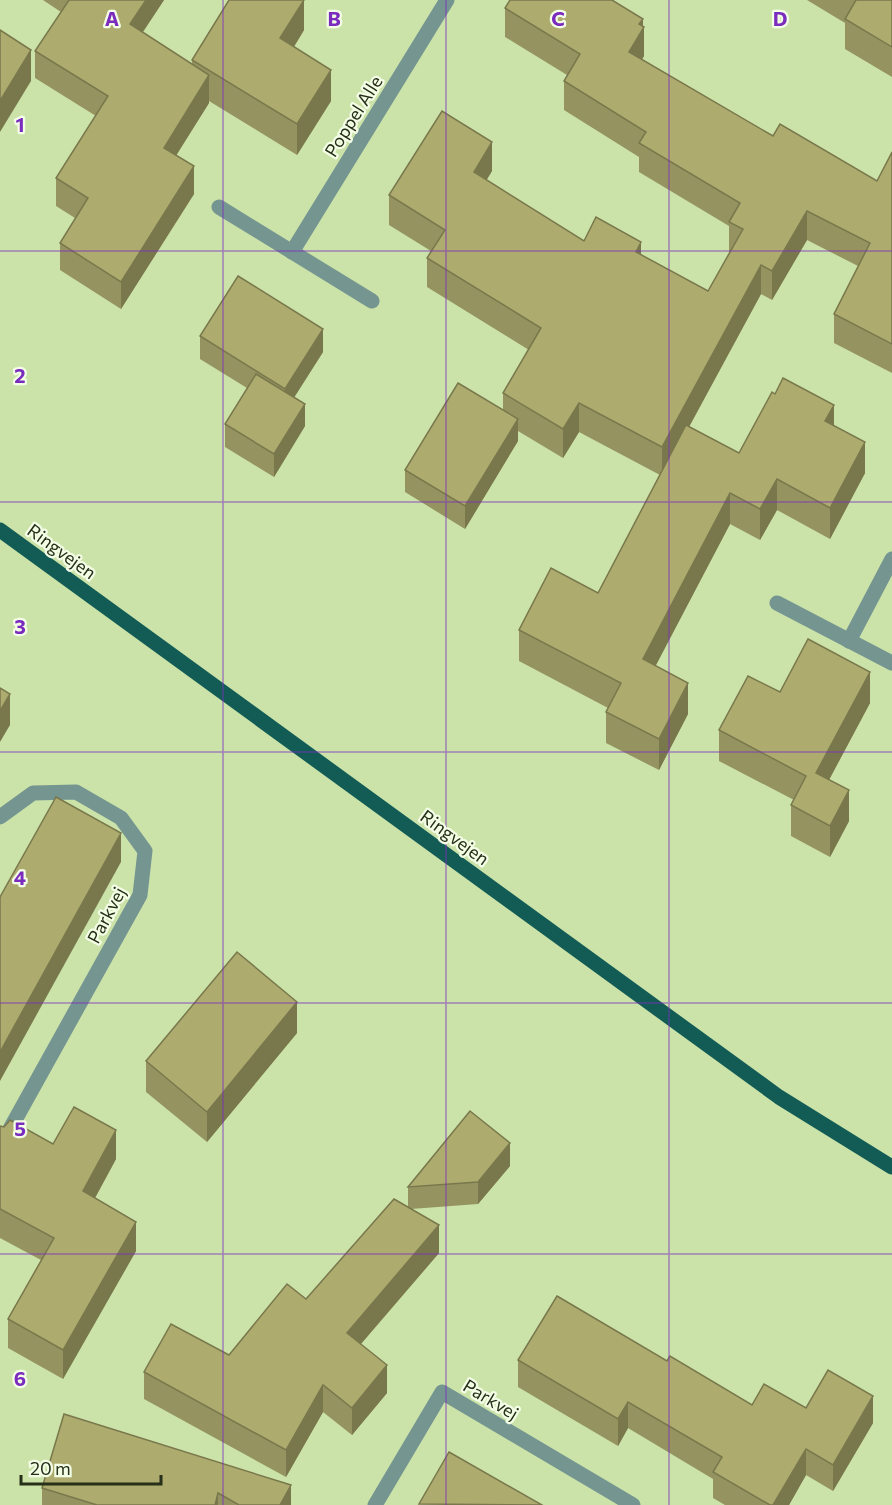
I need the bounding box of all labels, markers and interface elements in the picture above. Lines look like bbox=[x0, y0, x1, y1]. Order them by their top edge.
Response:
text: A bbox=[105, 6, 119, 30]
text: B bbox=[327, 6, 341, 30]
text: C bbox=[551, 6, 565, 30]
text: D bbox=[773, 6, 787, 30]
street label: Poppel Alle bbox=[319, 71, 387, 161]
text: 1 bbox=[15, 112, 25, 136]
text: 2 bbox=[14, 363, 26, 387]
street label: Ringvejen bbox=[23, 519, 101, 583]
text: 3 bbox=[14, 614, 26, 638]
street label: Ringvejen bbox=[416, 805, 494, 869]
text: 4 bbox=[14, 865, 26, 889]
street label: Parkvej bbox=[82, 883, 130, 947]
text: 5 bbox=[14, 1116, 26, 1140]
text: 6 bbox=[14, 1366, 26, 1390]
street label: Parkvej bbox=[459, 1374, 523, 1424]
scale bar bbox=[21, 1448, 160, 1486]
text: 20 m bbox=[30, 1457, 71, 1479]

